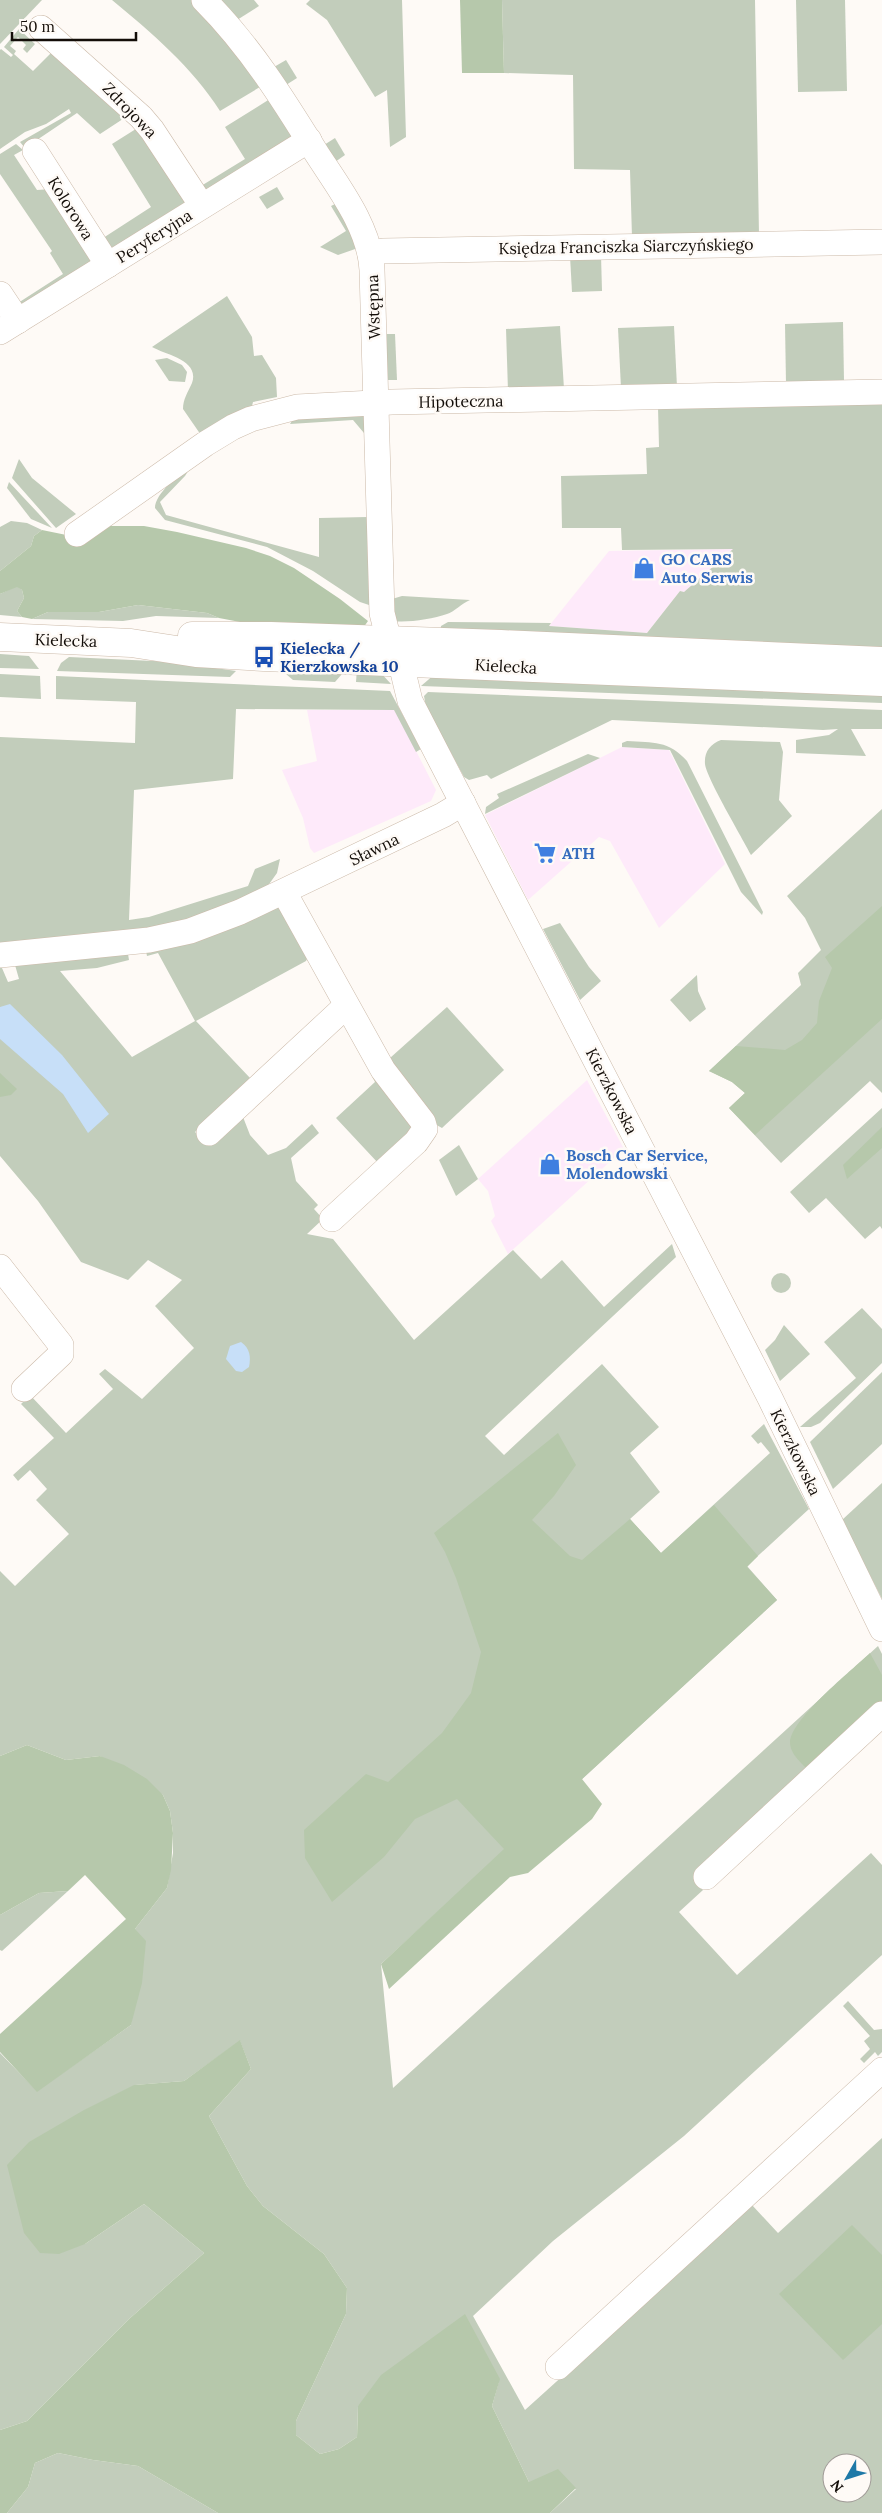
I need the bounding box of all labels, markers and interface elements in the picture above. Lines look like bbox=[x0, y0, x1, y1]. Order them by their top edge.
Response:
scale bar bbox=[12, 10, 136, 42]
text: 50 m bbox=[20, 17, 55, 36]
street label: Zdrojowa bbox=[99, 78, 161, 142]
street label: Kolorowa bbox=[44, 173, 98, 243]
street label: Peryferyjna bbox=[112, 205, 196, 267]
street label: Księdza Franciszka Siarczyńskiego bbox=[498, 234, 754, 258]
street label: Wstępna bbox=[362, 274, 384, 340]
street label: Hipoteczna bbox=[418, 390, 504, 412]
place label: GO CARS Auto Serwis bbox=[661, 549, 753, 587]
shop icon: GO CARS Auto Serwis bbox=[631, 555, 657, 581]
street label: Kielecka bbox=[34, 629, 98, 651]
place label: Kielecka / Kierzkowska 10 bbox=[280, 638, 399, 676]
bus stop icon: Kielecka / Kierzkowska 10 bbox=[251, 644, 277, 670]
street label: Kielecka bbox=[474, 654, 538, 678]
street label: Sławna bbox=[346, 828, 402, 870]
supermarket icon: ATH bbox=[532, 840, 558, 866]
place label: ATH bbox=[562, 843, 595, 863]
street label: Kierzkowska bbox=[582, 1045, 642, 1137]
place label: Bosch Car Service, Molendowski bbox=[566, 1145, 708, 1183]
shop icon: Bosch Car Service, Molendowski bbox=[537, 1151, 563, 1177]
street label: Kierzkowska bbox=[766, 1405, 826, 1499]
north arrow bbox=[822, 2453, 872, 2503]
text: N bbox=[826, 2476, 847, 2496]

